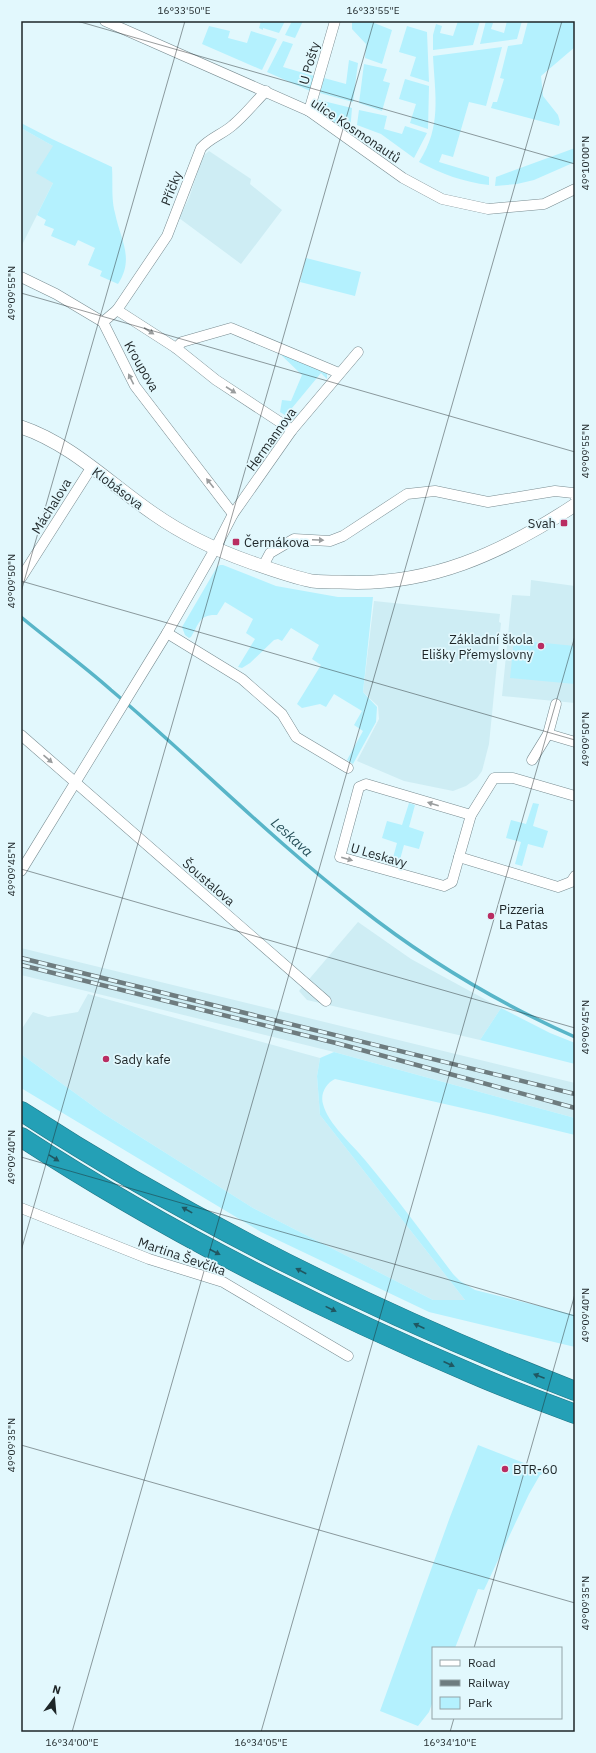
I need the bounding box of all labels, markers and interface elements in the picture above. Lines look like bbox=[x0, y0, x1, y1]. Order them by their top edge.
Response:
text: 16°33'50"E bbox=[157, 4, 211, 17]
text: 16°33'55"E bbox=[346, 4, 400, 17]
street label: U Pošty bbox=[295, 39, 324, 87]
street label: ulice Kosmonautů bbox=[308, 94, 404, 167]
text: 49°10'00"N bbox=[579, 136, 592, 190]
street label: Příčky bbox=[157, 168, 186, 208]
text: 49°09'55"N bbox=[5, 266, 18, 320]
one-way arrow bbox=[143, 328, 155, 335]
street label: Kroupova bbox=[120, 338, 163, 395]
one-way arrow bbox=[128, 373, 135, 385]
one-way arrow bbox=[225, 386, 236, 393]
street label: Hermannova bbox=[243, 404, 300, 474]
text: 49°09'55"N bbox=[579, 424, 592, 478]
street label: Klobásova bbox=[89, 463, 147, 513]
street label: Máchalova bbox=[28, 475, 75, 537]
one-way arrow bbox=[205, 477, 214, 488]
place label: Svah bbox=[528, 515, 556, 532]
marker: Svah bbox=[559, 518, 569, 528]
place label: Čermákova bbox=[244, 534, 309, 551]
marker: Čermákova bbox=[231, 537, 241, 547]
one-way arrow bbox=[312, 537, 325, 543]
text: 49°09'50"N bbox=[5, 554, 18, 608]
place label: Základní škola Elišky Přemyslovny bbox=[421, 631, 533, 663]
marker: Základní škola Elišky Přemyslovny bbox=[536, 641, 546, 651]
text: 49°09'50"N bbox=[579, 712, 592, 766]
one-way arrow bbox=[43, 754, 53, 763]
one-way arrow bbox=[427, 801, 439, 807]
water label: Leskava bbox=[267, 814, 317, 860]
street label: U Leskavy bbox=[349, 839, 410, 872]
text: 49°09'45"N bbox=[5, 842, 18, 896]
street label: Šoustalova bbox=[179, 855, 238, 910]
one-way arrow bbox=[341, 856, 353, 862]
place label: Pizzeria La Patas bbox=[499, 901, 548, 933]
marker: Pizzeria La Patas bbox=[486, 911, 496, 921]
text: 49°09'45"N bbox=[579, 1000, 592, 1054]
place label: Sady kafe bbox=[114, 1051, 171, 1068]
marker: Sady kafe bbox=[101, 1054, 111, 1064]
text: 49°09'40"N bbox=[5, 1130, 18, 1184]
one-way arrow bbox=[48, 1155, 60, 1162]
one-way arrow bbox=[181, 1206, 192, 1213]
street label: Martina Ševčíka bbox=[136, 1233, 228, 1279]
one-way arrow bbox=[209, 1248, 220, 1255]
one-way arrow bbox=[295, 1268, 307, 1274]
text: 49°09'40"N bbox=[579, 1288, 592, 1342]
one-way arrow bbox=[325, 1306, 337, 1313]
one-way arrow bbox=[413, 1323, 424, 1329]
one-way arrow bbox=[444, 1361, 455, 1367]
one-way arrow bbox=[532, 1373, 544, 1379]
text: 49°09'35"N bbox=[5, 1418, 18, 1472]
place label: BTR-60 bbox=[513, 1461, 558, 1478]
marker: BTR-60 bbox=[500, 1464, 510, 1474]
text: 49°09'35"N bbox=[579, 1576, 592, 1630]
legend bbox=[432, 1647, 562, 1719]
text: Road bbox=[468, 1655, 496, 1670]
text: Railway bbox=[468, 1675, 510, 1690]
north arrow bbox=[34, 1679, 74, 1719]
text: N bbox=[51, 1682, 63, 1697]
text: Park bbox=[468, 1695, 493, 1710]
text: 16°34'00"E bbox=[45, 1736, 99, 1749]
text: 16°34'05"E bbox=[234, 1736, 288, 1749]
text: 16°34'10"E bbox=[423, 1736, 477, 1749]

